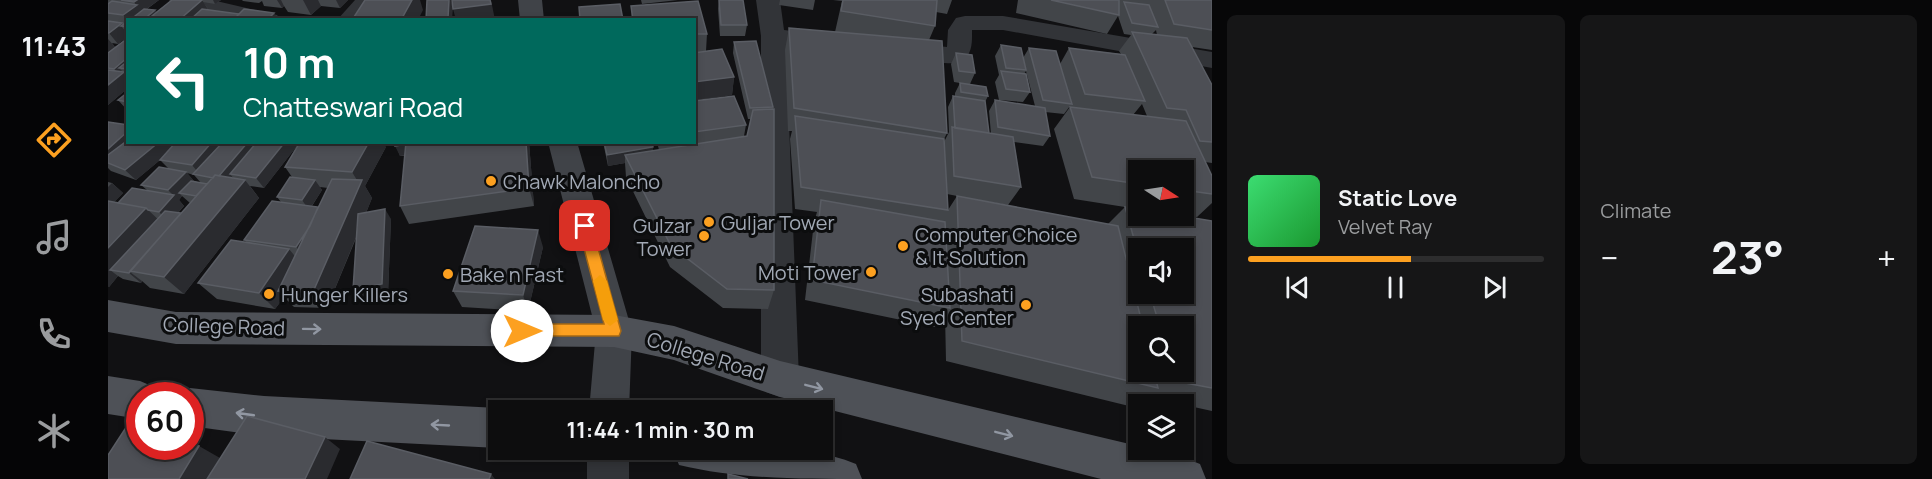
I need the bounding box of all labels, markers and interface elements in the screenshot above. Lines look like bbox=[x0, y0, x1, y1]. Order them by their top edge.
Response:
text: 11:43 bbox=[21, 27, 87, 64]
text: 10 m bbox=[243, 33, 335, 91]
icon: left bbox=[144, 42, 222, 120]
text: Chatteswari Road bbox=[243, 88, 463, 125]
icon: directions bbox=[33, 119, 75, 161]
north arrow bbox=[1128, 160, 1194, 226]
map controls bbox=[1128, 160, 1194, 460]
place label: Chawk Maloncho bbox=[503, 168, 660, 195]
marker: Chawk Maloncho bbox=[484, 174, 498, 188]
text: Static Love bbox=[1338, 183, 1457, 213]
text: Climate bbox=[1601, 197, 1672, 224]
pin bbox=[559, 200, 610, 251]
icon: arrive bbox=[568, 209, 601, 242]
place label: Guljar Tower bbox=[721, 209, 835, 236]
place label: Gulzar Tower bbox=[633, 212, 692, 262]
text: Velvet Ray bbox=[1338, 213, 1432, 240]
marker: Guljar Tower bbox=[702, 215, 716, 229]
icon: music bbox=[33, 216, 75, 258]
place label: Computer Choice & It Solution bbox=[915, 221, 1077, 271]
text: 23° bbox=[1711, 226, 1784, 288]
marker: Gulzar Tower bbox=[697, 229, 711, 243]
text: − bbox=[1601, 235, 1618, 280]
text: + bbox=[1877, 235, 1896, 280]
button: sound bbox=[1128, 238, 1194, 304]
marker: Computer Choice & It Solution bbox=[896, 239, 910, 253]
place label: Moti Tower bbox=[758, 259, 859, 286]
place label: Bake n Fast bbox=[460, 261, 564, 288]
marker: Moti Tower bbox=[864, 265, 878, 279]
marker: Bake n Fast bbox=[441, 267, 455, 281]
icon: previous bbox=[1281, 271, 1314, 304]
icon: pause bbox=[1379, 271, 1412, 304]
icon: next bbox=[1478, 271, 1511, 304]
place label: Hunger Killers bbox=[281, 281, 408, 308]
place label: Subashati Syed Center bbox=[900, 281, 1014, 331]
marker: Hunger Killers bbox=[262, 287, 276, 301]
marker: Subashati Syed Center bbox=[1019, 298, 1033, 312]
position arrow bbox=[490, 299, 554, 363]
street label: College Road bbox=[163, 310, 285, 342]
icon: phone bbox=[33, 313, 75, 355]
button: search bbox=[1128, 316, 1194, 382]
one-way arrow bbox=[302, 323, 322, 335]
street label: College Road bbox=[644, 325, 768, 387]
speed limit sign: 60 bbox=[126, 382, 204, 460]
one-way arrow bbox=[804, 382, 823, 394]
button: layers bbox=[1128, 394, 1194, 460]
one-way arrow bbox=[236, 408, 255, 419]
icon: climate bbox=[33, 410, 75, 452]
text: 11:44 · 1 min · 30 m bbox=[567, 415, 754, 445]
one-way arrow bbox=[430, 419, 450, 430]
one-way arrow bbox=[994, 429, 1013, 441]

